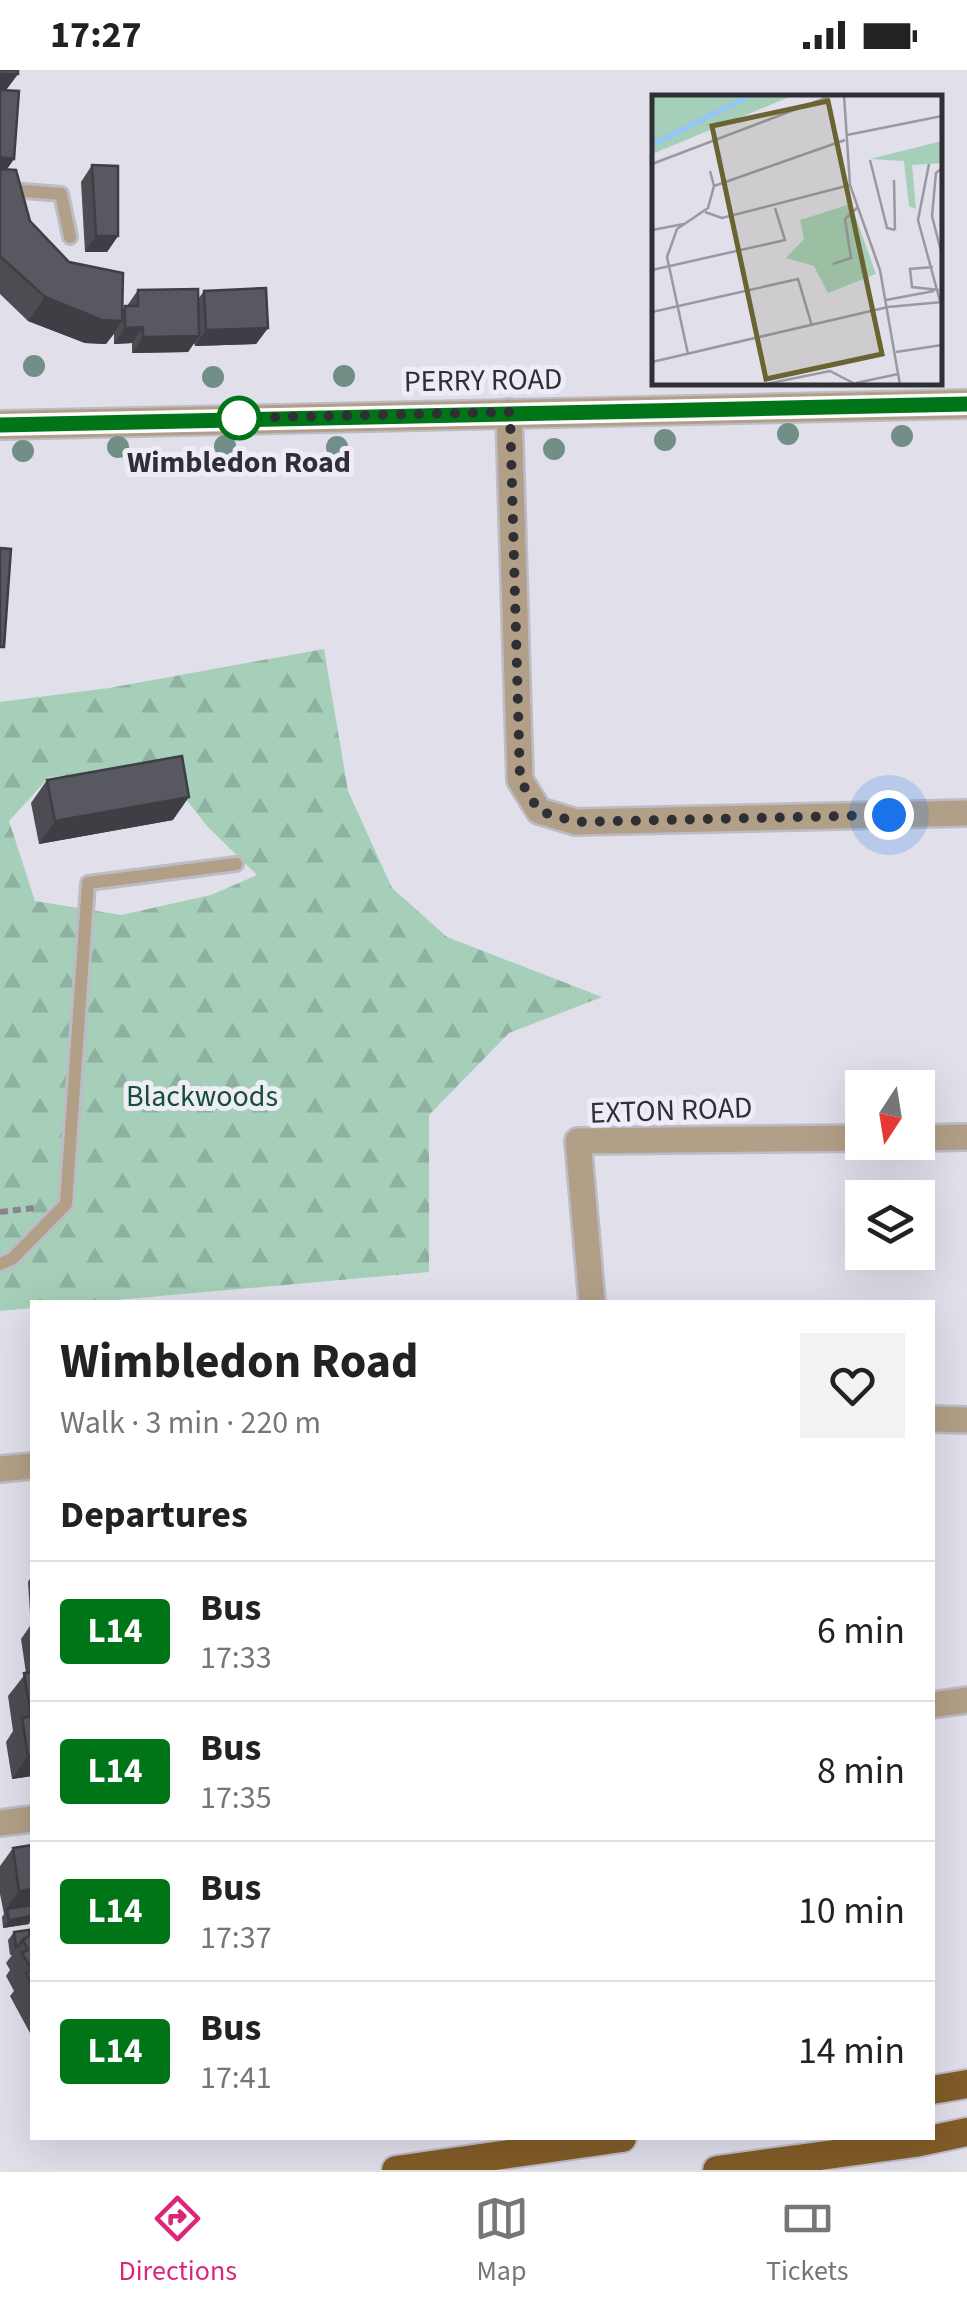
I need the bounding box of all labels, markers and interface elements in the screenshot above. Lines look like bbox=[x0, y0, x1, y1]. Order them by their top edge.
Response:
text: 17:27 bbox=[50, 8, 142, 62]
inset map bbox=[652, 95, 942, 385]
street label: PERRY ROAD bbox=[403, 358, 563, 403]
marker: Wimbledon Road bbox=[218, 397, 260, 439]
place label: Wimbledon Road bbox=[127, 441, 351, 484]
your location bbox=[864, 790, 914, 840]
north arrow bbox=[845, 1070, 935, 1160]
map controls bbox=[845, 1070, 935, 1270]
park label: Blackwoods bbox=[126, 1075, 278, 1118]
street label: EXTON ROAD bbox=[589, 1086, 753, 1135]
button: layers bbox=[845, 1180, 935, 1270]
text: Wimbledon Road bbox=[60, 1328, 419, 1396]
button: heart bbox=[800, 1333, 905, 1438]
text: Walk · 3 min · 220 m bbox=[60, 1400, 321, 1446]
text: Departures bbox=[60, 1488, 248, 1542]
text: Bus bbox=[200, 1581, 261, 1635]
text: 6 min bbox=[817, 1604, 905, 1658]
text: L14 bbox=[87, 1606, 143, 1656]
text: 17:33 bbox=[200, 1635, 272, 1681]
text: Bus bbox=[200, 1721, 261, 1775]
text: 8 min bbox=[817, 1744, 905, 1798]
text: L14 bbox=[87, 1746, 143, 1796]
text: 17:35 bbox=[200, 1775, 272, 1821]
text: Bus bbox=[200, 1861, 261, 1915]
text: 10 min bbox=[798, 1884, 905, 1938]
text: L14 bbox=[87, 1886, 143, 1936]
text: 17:37 bbox=[200, 1915, 272, 1961]
text: Bus bbox=[200, 2001, 261, 2055]
text: 14 min bbox=[798, 2024, 905, 2078]
text: L14 bbox=[87, 2026, 143, 2076]
text: 17:41 bbox=[200, 2055, 272, 2101]
tab: Directions bbox=[118, 2191, 237, 2291]
tab: Map bbox=[474, 2191, 529, 2291]
tab: Tickets bbox=[766, 2191, 849, 2291]

